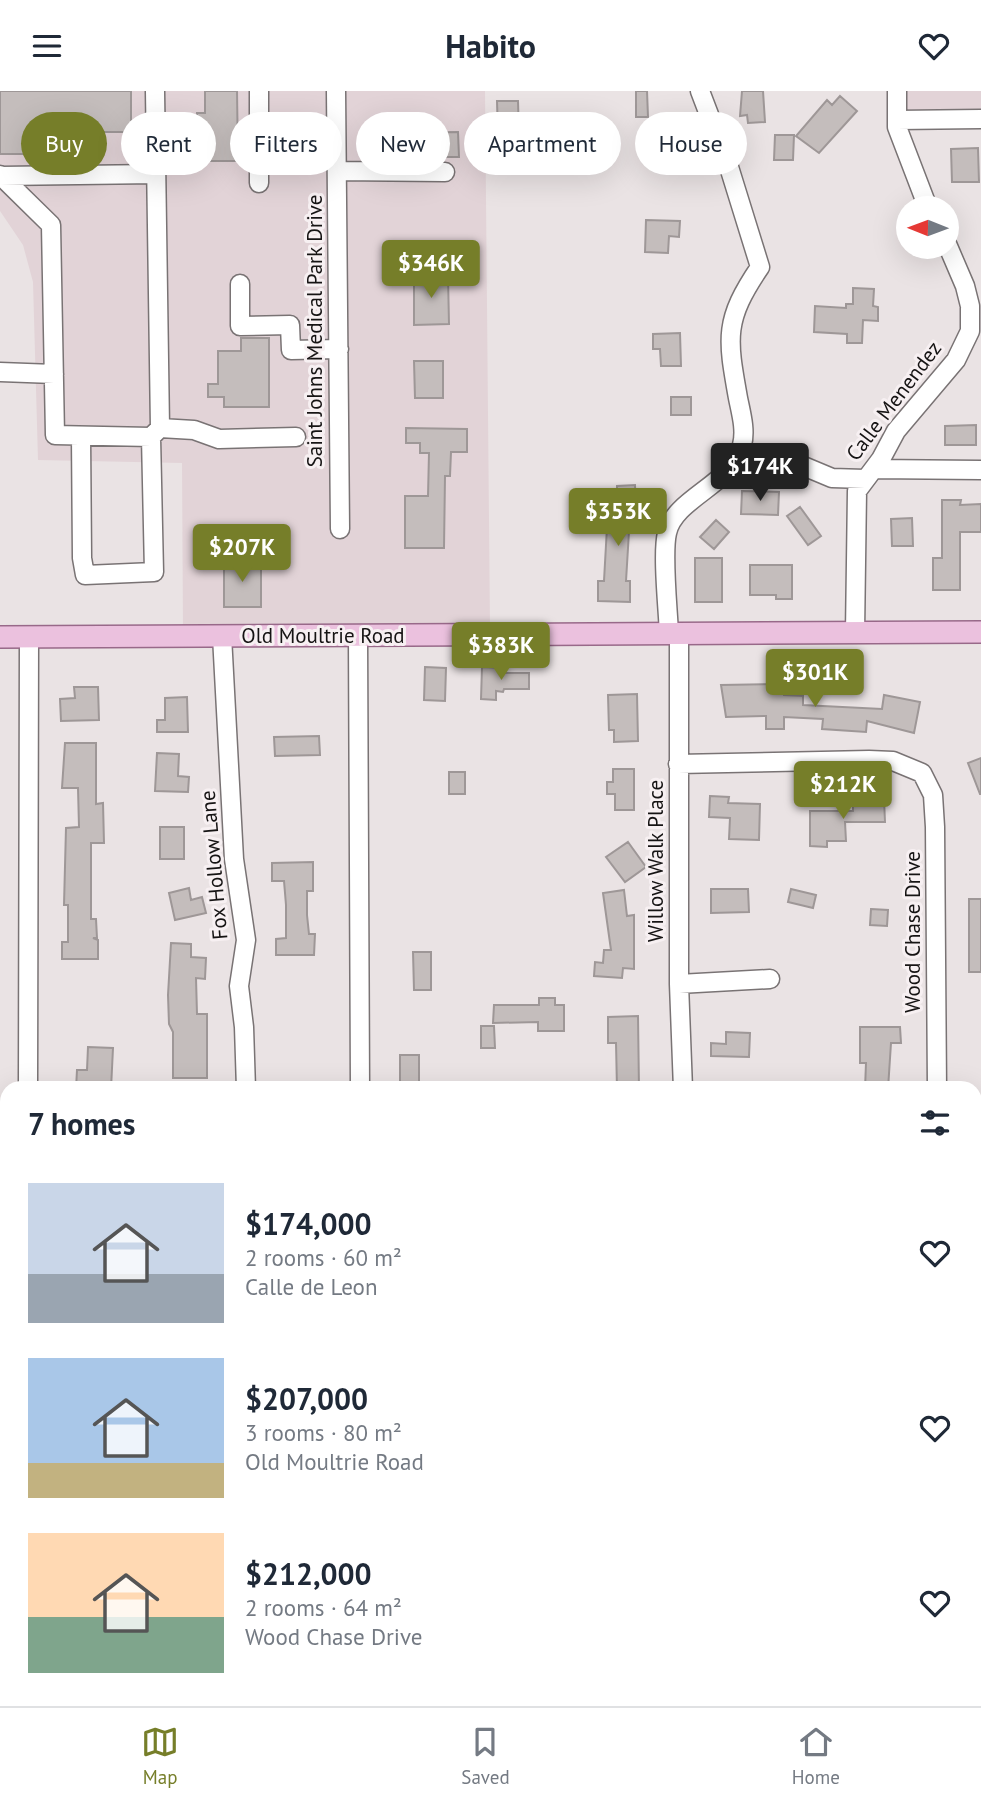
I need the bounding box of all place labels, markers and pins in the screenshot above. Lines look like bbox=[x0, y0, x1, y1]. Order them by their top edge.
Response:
pin: $346K bbox=[382, 241, 480, 300]
pin: $174K bbox=[711, 443, 809, 503]
pin: $353K bbox=[569, 489, 667, 548]
pin: $207K bbox=[193, 525, 291, 584]
pin: $383K bbox=[452, 623, 550, 682]
pin: $301K bbox=[766, 649, 864, 709]
pin: $212K bbox=[794, 761, 892, 821]

